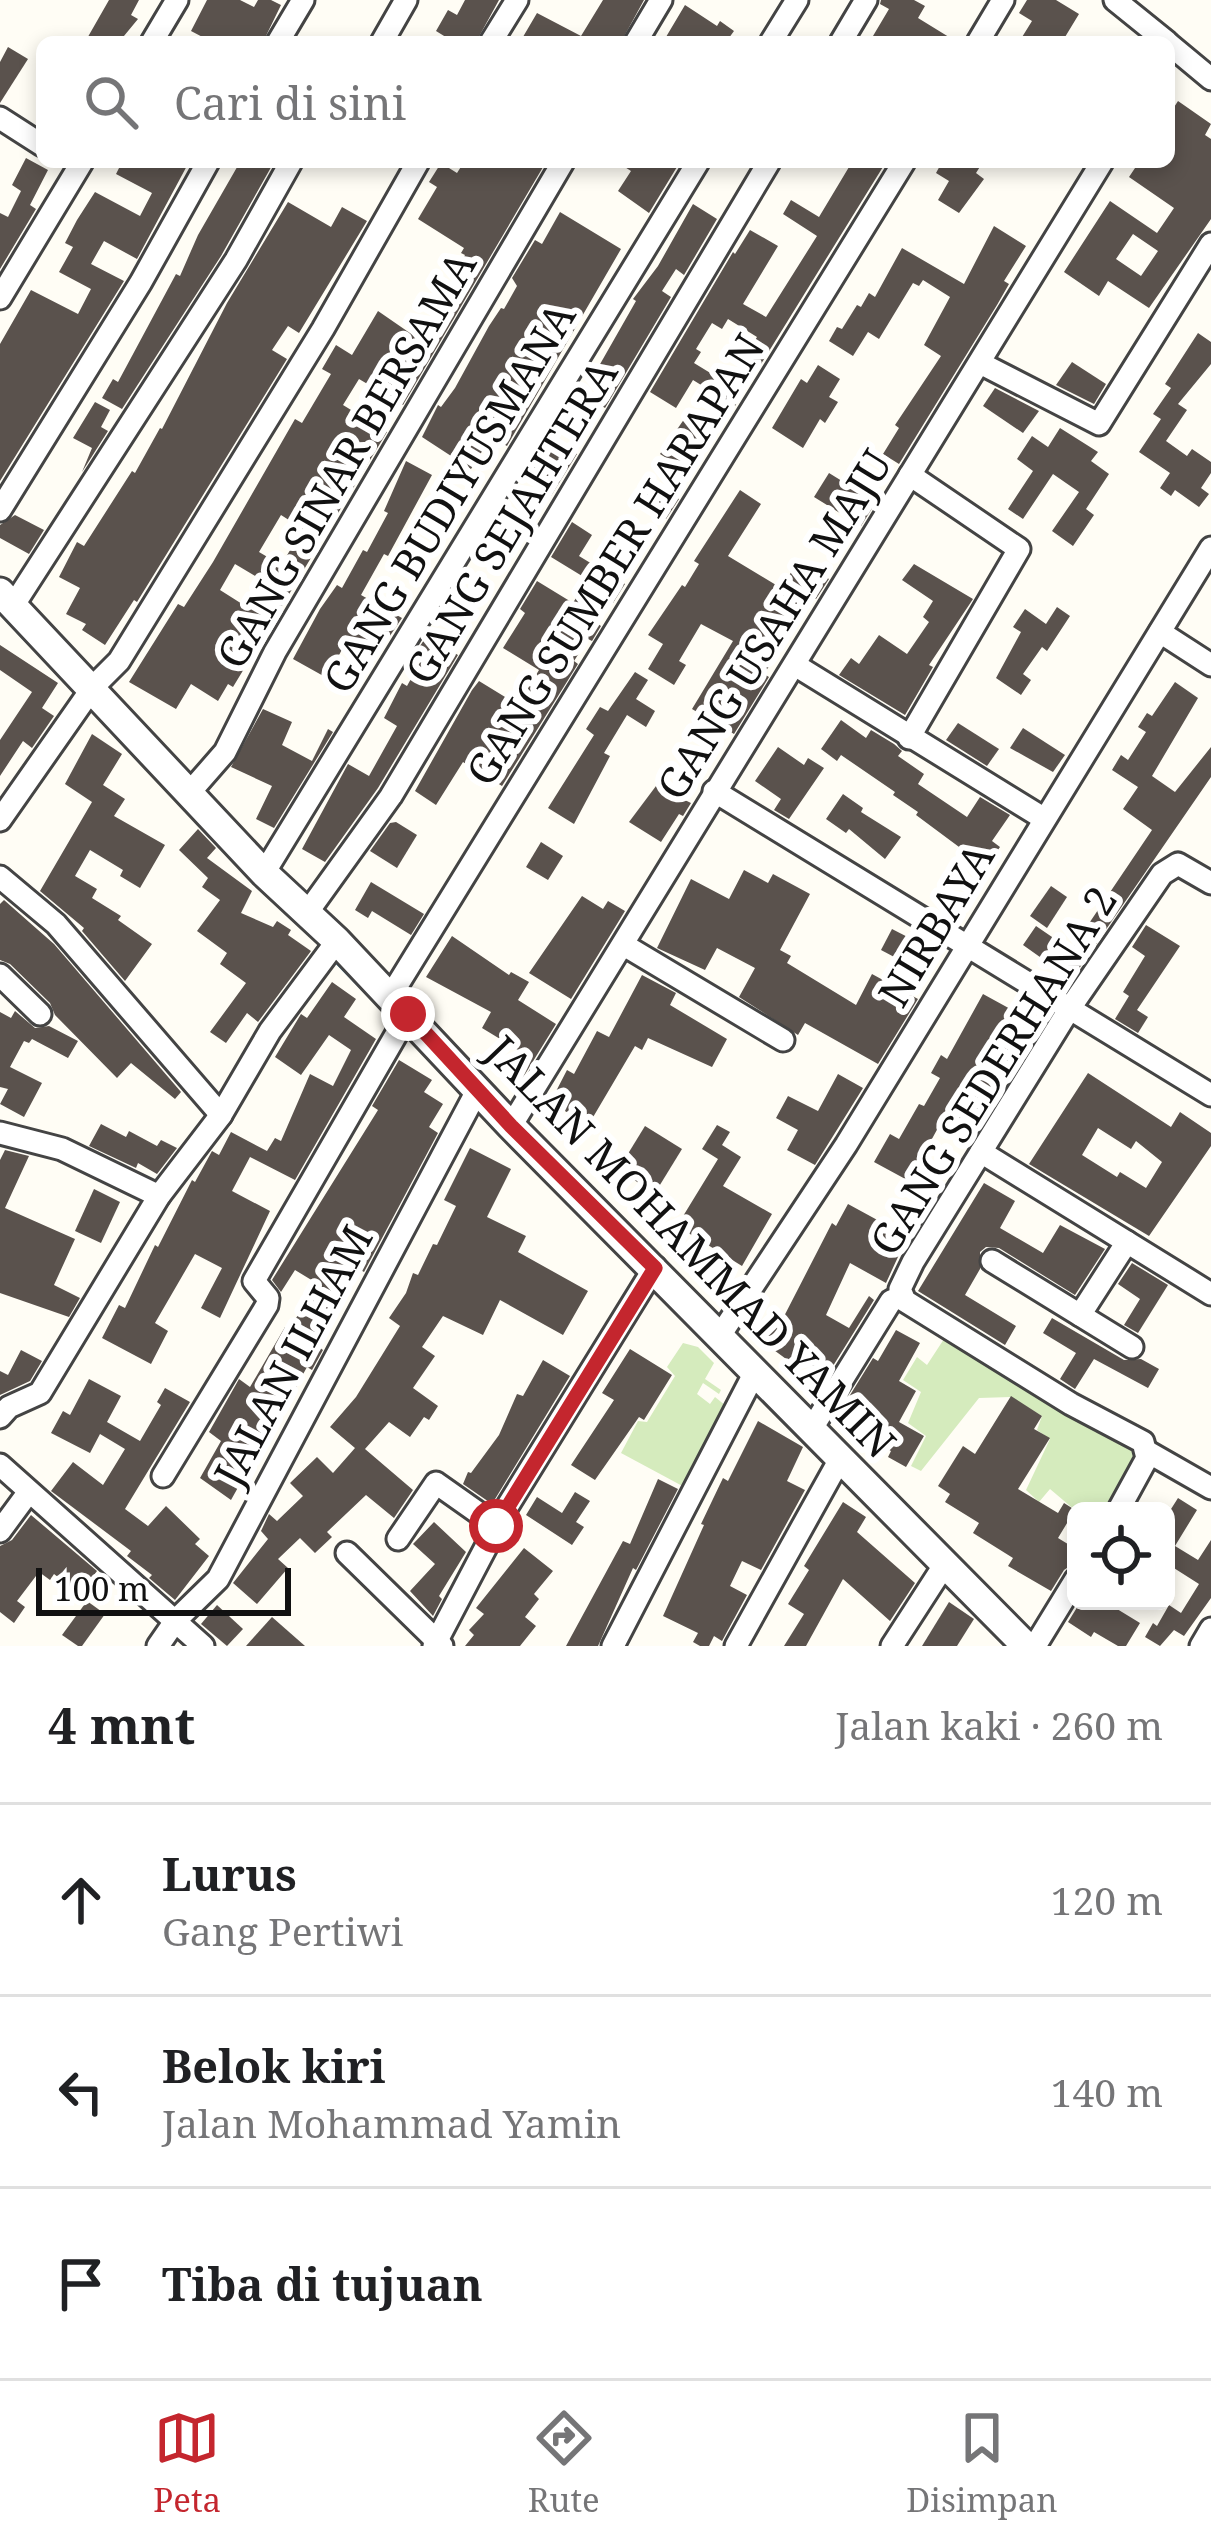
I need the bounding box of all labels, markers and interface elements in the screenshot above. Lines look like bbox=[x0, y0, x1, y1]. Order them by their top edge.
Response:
search box bbox=[36, 36, 1175, 168]
icon: search bbox=[78, 69, 144, 135]
text: Cari di sini bbox=[174, 72, 406, 133]
street label: GANG SINAR BERSAMA bbox=[202, 240, 488, 678]
street label: GANG BUDIYUSMANA bbox=[309, 291, 587, 703]
street label: GANG SUMBER HARAPAN bbox=[452, 323, 776, 795]
street label: GANG SEJAHTERA bbox=[391, 348, 630, 694]
street label: GANG USAHA MAJU bbox=[642, 438, 904, 810]
street label: NIRBAYA bbox=[864, 831, 1006, 1016]
street label: GANG SEDERHANA 2 bbox=[855, 875, 1129, 1265]
route end bbox=[381, 987, 435, 1041]
street label: JALAN MOHAMMAD YAMIN bbox=[474, 1022, 909, 1470]
street label: JALAN ILHAM bbox=[199, 1215, 385, 1496]
route start bbox=[469, 1499, 523, 1553]
map controls bbox=[1067, 1502, 1175, 1610]
button: locate bbox=[1067, 1502, 1175, 1610]
scale bar bbox=[36, 1562, 291, 1615]
text: 100 m bbox=[54, 1566, 149, 1611]
text: 4 mnt bbox=[48, 1689, 195, 1759]
text: Jalan kaki · 260 m bbox=[835, 1698, 1163, 1751]
text: Lurus bbox=[162, 1843, 297, 1904]
icon: ahead bbox=[48, 1867, 114, 1933]
text: 120 m bbox=[1051, 1873, 1163, 1926]
text: Gang Pertiwi bbox=[162, 1904, 403, 1957]
text: Belok kiri bbox=[162, 2035, 386, 2096]
icon: left bbox=[48, 2059, 114, 2125]
text: 140 m bbox=[1051, 2065, 1163, 2118]
text: Jalan Mohammad Yamin bbox=[162, 2096, 621, 2149]
icon: arrive bbox=[48, 2251, 114, 2317]
text: Tiba di tujuan bbox=[162, 2253, 483, 2314]
tab: Peta bbox=[153, 2405, 221, 2522]
tab: Rute bbox=[528, 2405, 600, 2522]
tab: Disimpan bbox=[906, 2405, 1058, 2522]

